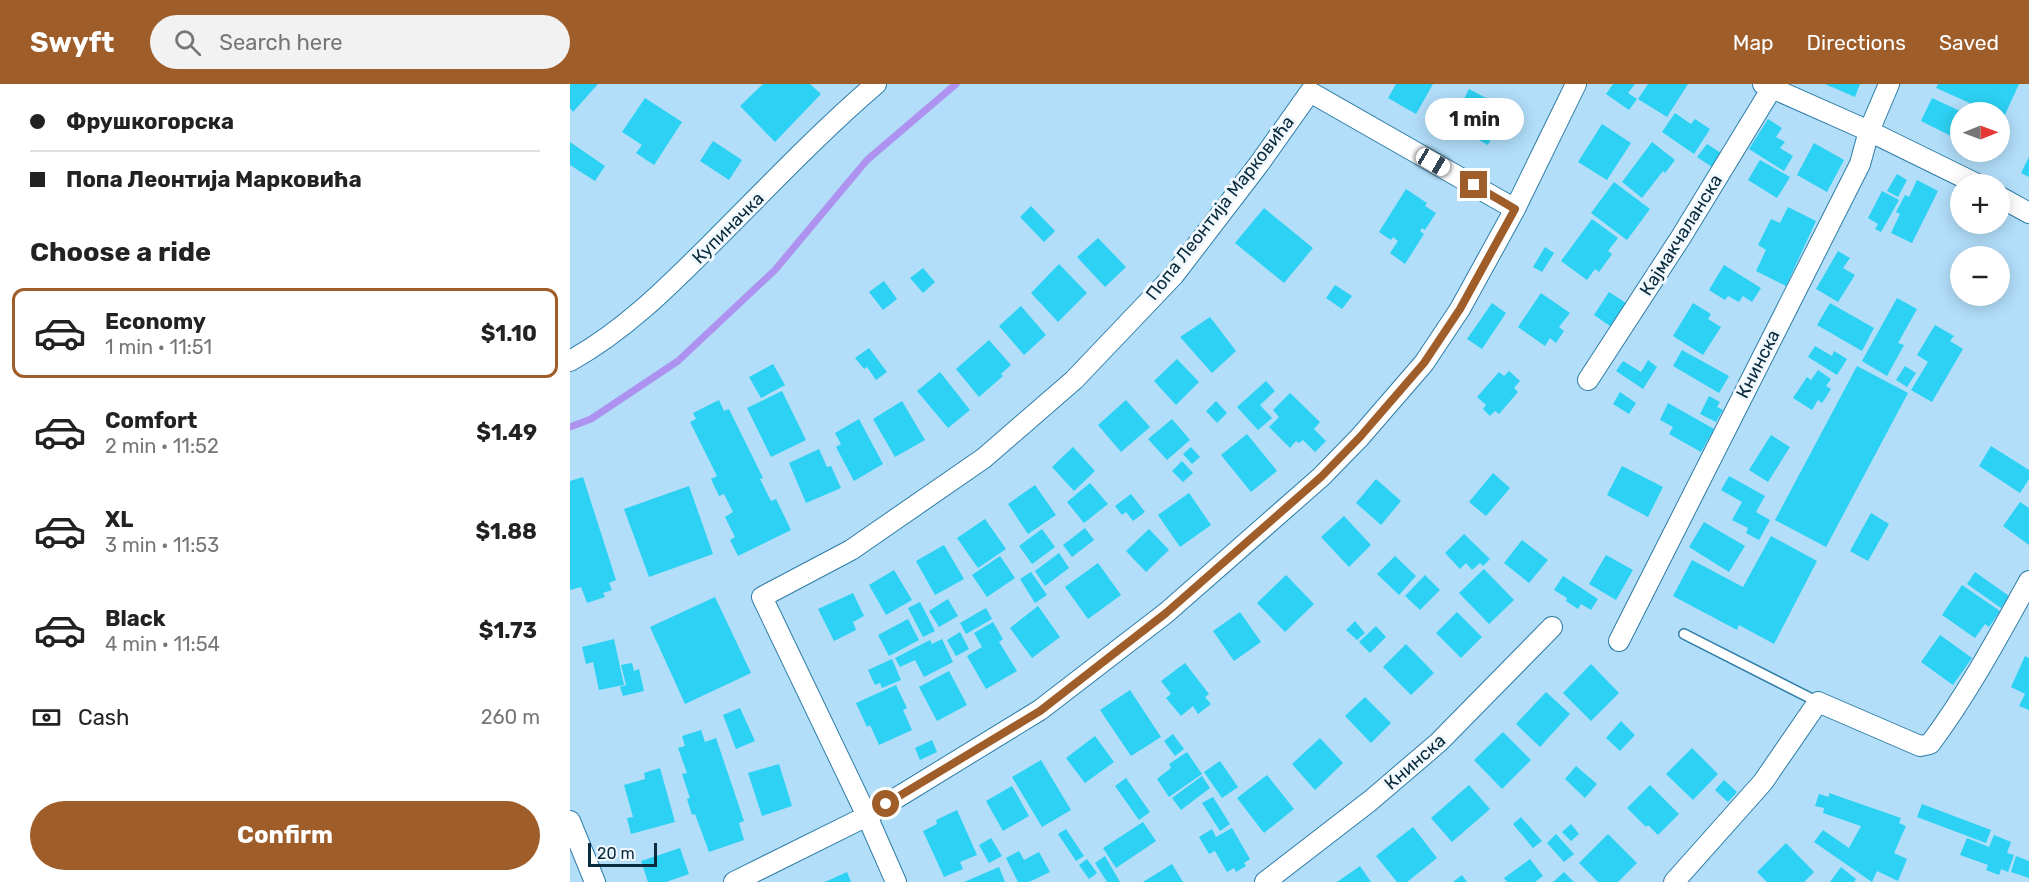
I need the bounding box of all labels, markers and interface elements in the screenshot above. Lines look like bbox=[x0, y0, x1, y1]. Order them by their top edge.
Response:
search box bbox=[150, 15, 570, 69]
text: Swyft bbox=[30, 26, 114, 59]
icon: search bbox=[171, 26, 204, 59]
text: Search here bbox=[219, 29, 343, 56]
text: Map bbox=[1733, 30, 1774, 55]
text: Directions bbox=[1807, 30, 1906, 55]
text: Saved bbox=[1939, 30, 1999, 55]
callout: 1 min bbox=[1424, 98, 1524, 140]
north arrow bbox=[1950, 102, 2010, 162]
map controls bbox=[1950, 102, 2010, 306]
text: 1 min bbox=[1449, 107, 1500, 131]
text: Фрушкогорска bbox=[66, 108, 234, 135]
street label: Попа Леонтија Марковића bbox=[1141, 111, 1299, 305]
car bbox=[1413, 145, 1453, 179]
text: Попа Леонтија Марковића bbox=[66, 166, 362, 193]
street label: Кајмакчаланска bbox=[1635, 170, 1727, 300]
route end bbox=[1460, 171, 1487, 198]
button: + bbox=[1950, 174, 2010, 234]
street label: Купиначка bbox=[688, 188, 768, 268]
text: Choose a ride bbox=[30, 236, 211, 268]
button: − bbox=[1950, 246, 2010, 306]
icon: car bbox=[33, 306, 87, 360]
text: Economy bbox=[105, 308, 206, 335]
text: $1.10 bbox=[481, 320, 537, 347]
street label: Книнска bbox=[1731, 326, 1785, 402]
text: 1 min · 11:51 bbox=[105, 335, 212, 359]
icon: car bbox=[33, 405, 87, 459]
text: Comfort bbox=[105, 407, 197, 434]
text: $1.49 bbox=[476, 419, 537, 446]
text: 2 min · 11:52 bbox=[105, 434, 219, 458]
icon: car bbox=[33, 504, 87, 558]
text: XL bbox=[105, 506, 133, 533]
text: $1.88 bbox=[475, 518, 537, 545]
text: 3 min · 11:53 bbox=[105, 533, 219, 557]
icon: car bbox=[33, 603, 87, 657]
text: Black bbox=[105, 605, 166, 632]
text: $1.73 bbox=[479, 617, 537, 644]
text: 4 min · 11:54 bbox=[105, 632, 220, 656]
icon: cash bbox=[30, 701, 63, 734]
text: Cash bbox=[78, 704, 129, 731]
text: 260 m bbox=[481, 705, 540, 729]
street label: Книнска bbox=[1380, 729, 1450, 795]
route start bbox=[872, 790, 899, 817]
button: Confirm bbox=[30, 801, 540, 870]
scale bar bbox=[588, 840, 657, 868]
text: 20 m bbox=[597, 844, 635, 863]

